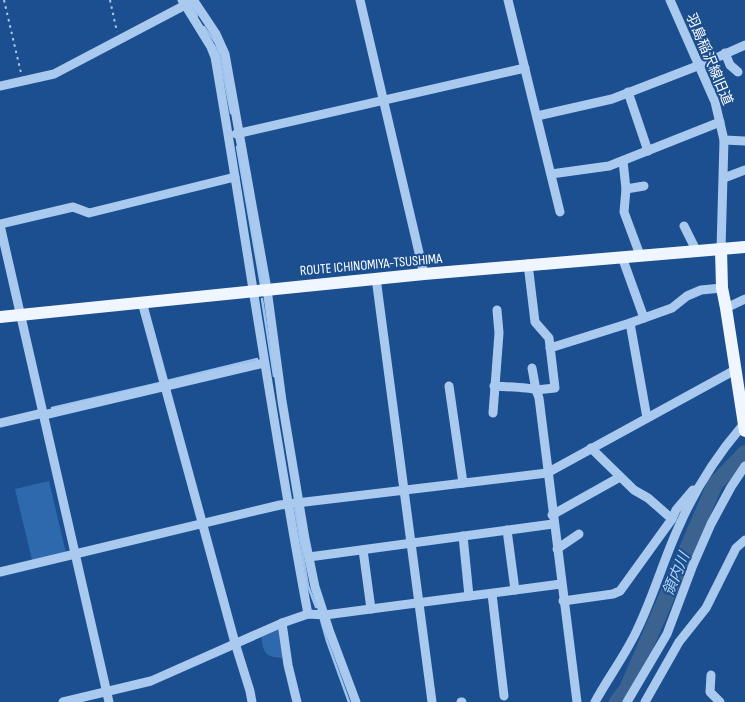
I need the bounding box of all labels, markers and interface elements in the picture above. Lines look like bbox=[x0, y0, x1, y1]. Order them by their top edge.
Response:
street label: 羽島稲沢線旧道 bbox=[683, 11, 737, 108]
street label: ROUTE ICHINOMIYA-TSUSHIMA bbox=[299, 250, 444, 279]
water label: 領内川 bbox=[659, 548, 695, 599]

